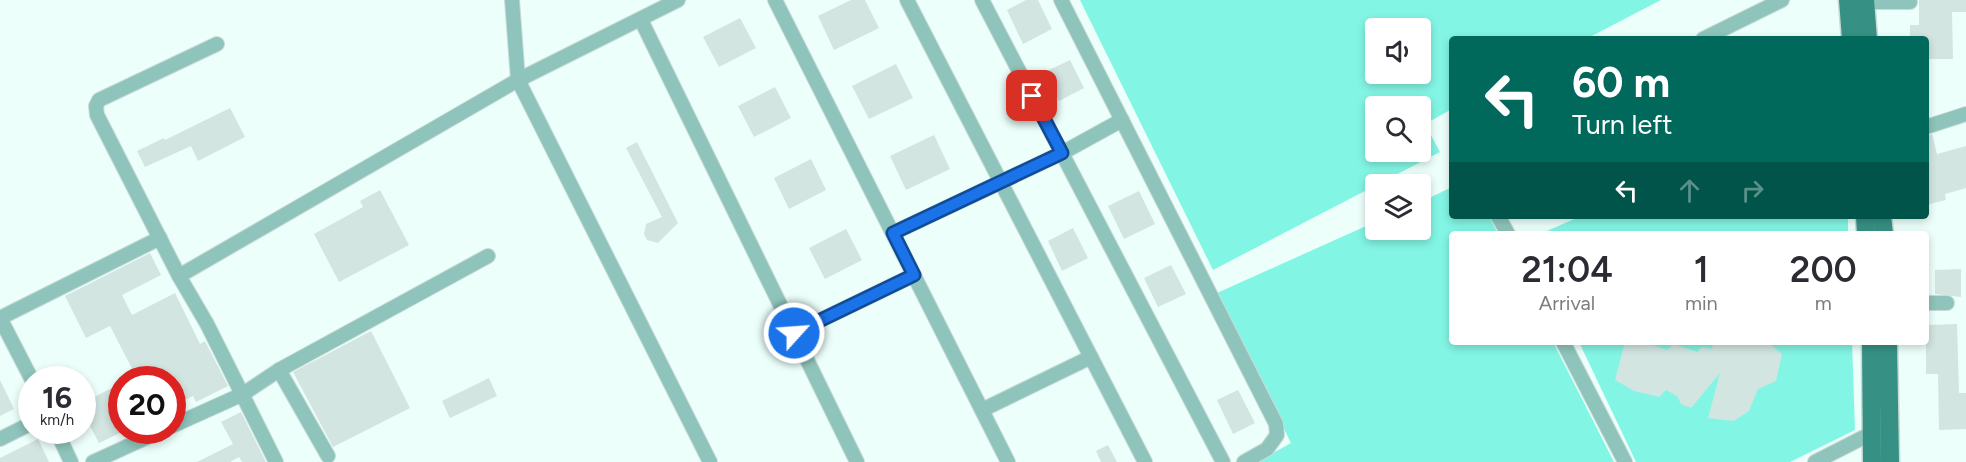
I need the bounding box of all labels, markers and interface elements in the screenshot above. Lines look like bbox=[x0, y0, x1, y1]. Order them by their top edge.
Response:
map controls bbox=[1365, 18, 1431, 240]
button: sound bbox=[1365, 18, 1431, 84]
text: 60 m bbox=[1572, 57, 1670, 108]
icon: left bbox=[1473, 60, 1551, 138]
pin bbox=[1006, 70, 1057, 121]
icon: arrive bbox=[1015, 79, 1048, 112]
button: search bbox=[1365, 96, 1431, 162]
text: Turn left bbox=[1572, 108, 1672, 141]
button: layers bbox=[1365, 174, 1431, 240]
icon: left bbox=[1610, 174, 1643, 207]
icon: ahead bbox=[1673, 174, 1706, 207]
icon: right bbox=[1736, 174, 1769, 207]
text: 21:04 bbox=[1521, 248, 1613, 291]
text: 1 bbox=[1694, 248, 1709, 291]
text: 200 bbox=[1790, 248, 1857, 291]
text: Arrival bbox=[1539, 291, 1595, 315]
text: min bbox=[1685, 291, 1718, 315]
text: m bbox=[1815, 291, 1832, 315]
position arrow bbox=[762, 301, 826, 365]
speed limit sign: 20 bbox=[108, 366, 186, 444]
text: 16 bbox=[42, 379, 72, 416]
text: km/h bbox=[40, 411, 74, 429]

